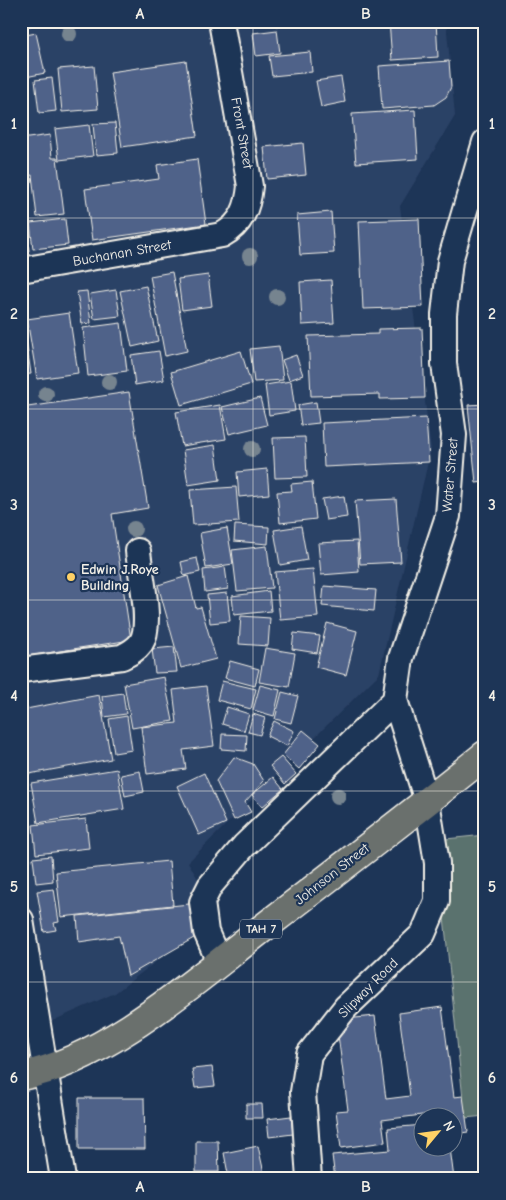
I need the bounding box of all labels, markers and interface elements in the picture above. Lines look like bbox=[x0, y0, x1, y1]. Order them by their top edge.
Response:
text: A bbox=[136, 5, 145, 23]
text: B bbox=[361, 5, 371, 23]
street label: Front Street bbox=[227, 96, 257, 171]
text: 1 bbox=[11, 115, 17, 133]
text: 1 bbox=[489, 115, 495, 133]
street label: Buchanan Street bbox=[71, 236, 174, 270]
text: 2 bbox=[10, 305, 18, 323]
text: 2 bbox=[488, 305, 496, 323]
street label: Water Street bbox=[438, 436, 462, 513]
text: 3 bbox=[10, 496, 18, 514]
text: 3 bbox=[488, 496, 496, 514]
place label: Edwin J.Roye Building bbox=[81, 561, 159, 594]
marker: Edwin J.Roye Building bbox=[65, 571, 77, 583]
text: 4 bbox=[10, 687, 18, 705]
text: 4 bbox=[488, 687, 496, 705]
street label: Johnson Street bbox=[291, 839, 373, 908]
text: 5 bbox=[10, 878, 18, 896]
text: 5 bbox=[488, 878, 496, 896]
road number: TAH 7 bbox=[240, 920, 282, 939]
street label: Slipway Road bbox=[334, 954, 402, 1022]
text: 6 bbox=[10, 1069, 18, 1087]
text: 6 bbox=[488, 1069, 496, 1087]
north arrow bbox=[414, 1108, 464, 1158]
text: N bbox=[439, 1118, 459, 1134]
text: A bbox=[136, 1178, 145, 1196]
text: B bbox=[361, 1178, 371, 1196]

